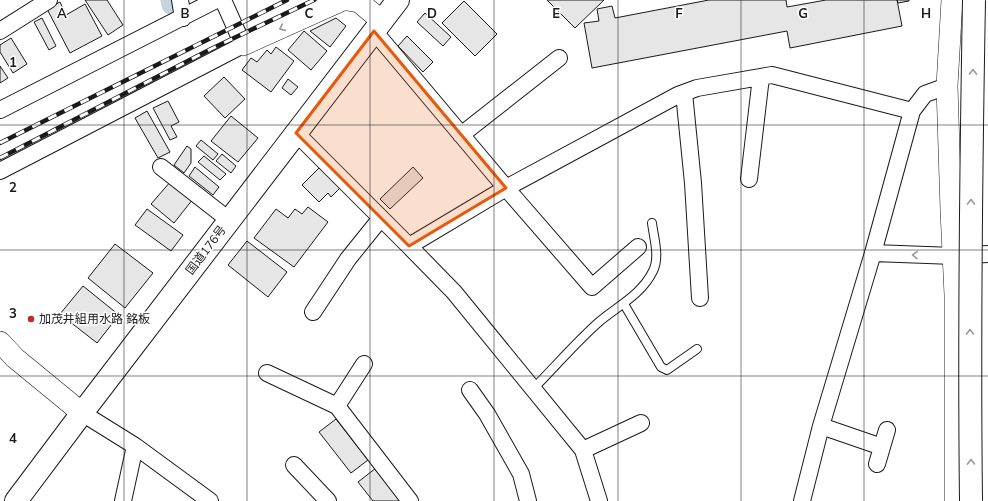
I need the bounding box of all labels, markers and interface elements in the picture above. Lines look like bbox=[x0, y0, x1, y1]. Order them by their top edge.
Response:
text: A bbox=[57, 5, 67, 21]
text: B bbox=[181, 5, 190, 21]
text: C bbox=[305, 5, 314, 21]
text: D bbox=[427, 5, 437, 21]
text: E bbox=[552, 5, 560, 21]
text: F bbox=[675, 5, 683, 21]
text: G bbox=[798, 5, 808, 21]
text: H bbox=[921, 5, 931, 21]
one-way arrow bbox=[279, 23, 286, 31]
text: 1 bbox=[9, 54, 17, 70]
one-way arrow bbox=[969, 69, 977, 75]
text: 2 bbox=[9, 179, 17, 195]
one-way arrow bbox=[967, 199, 975, 205]
street label: 国道176号 bbox=[182, 222, 229, 277]
one-way arrow bbox=[912, 250, 918, 259]
text: 3 bbox=[9, 305, 17, 321]
place label: 加茂井組用水路 銘板 bbox=[39, 311, 150, 326]
marker: 加茂井組用水路 銘板 bbox=[26, 314, 36, 324]
one-way arrow bbox=[966, 329, 974, 335]
text: 4 bbox=[9, 430, 17, 446]
one-way arrow bbox=[967, 459, 975, 465]

